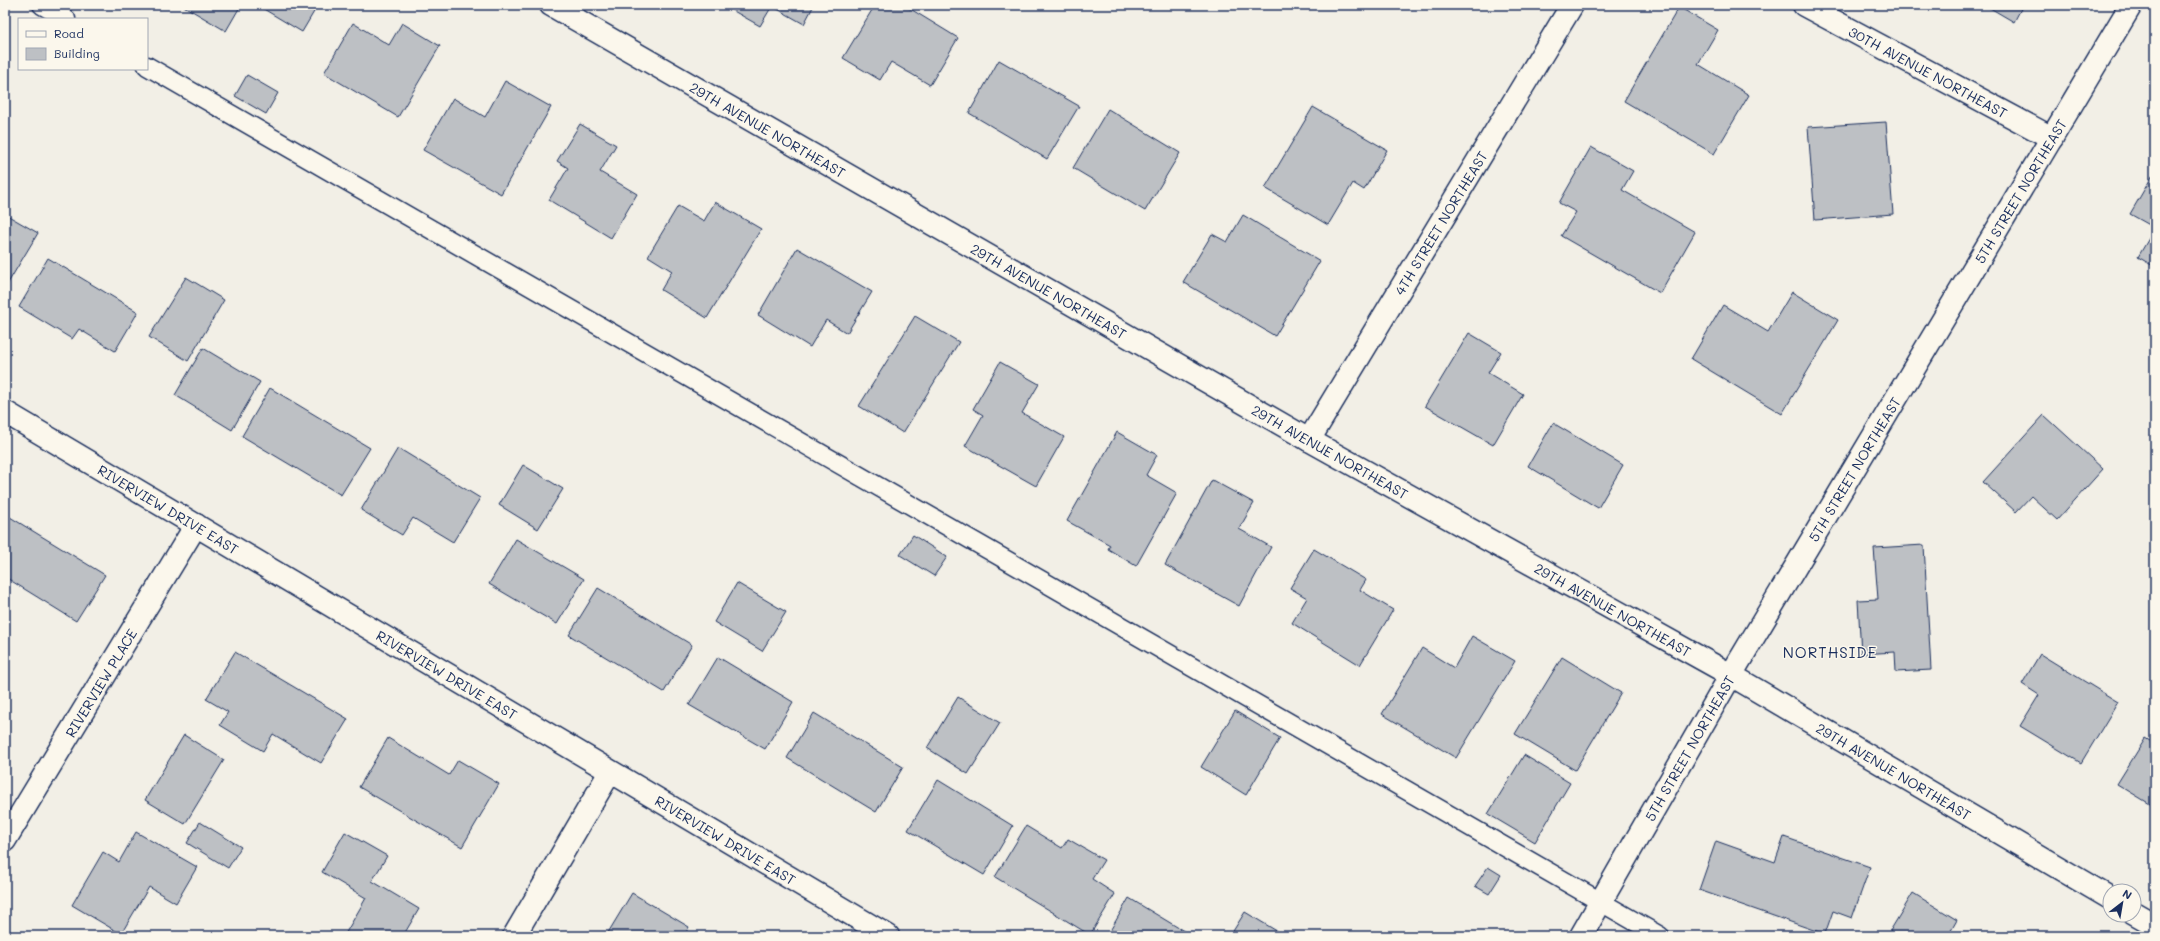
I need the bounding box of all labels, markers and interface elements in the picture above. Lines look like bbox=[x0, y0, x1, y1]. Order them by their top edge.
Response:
legend bbox=[18, 18, 148, 70]
street label: 30TH AVENUE NORTHEAST bbox=[1845, 21, 2011, 122]
text: Road bbox=[54, 25, 84, 41]
text: Building bbox=[54, 45, 100, 61]
street label: 29TH AVENUE NORTHEAST bbox=[686, 77, 849, 182]
street label: 5TH STREET NORTHEAST bbox=[1970, 115, 2071, 267]
street label: 4TH STREET NORTHEAST bbox=[1390, 147, 1491, 298]
street label: 29TH AVENUE NORTHEAST bbox=[967, 238, 1130, 343]
street label: 5TH STREET NORTHEAST bbox=[1804, 393, 1905, 545]
street label: 29TH AVENUE NORTHEAST bbox=[1248, 400, 1412, 503]
street label: RIVERVIEW DRIVE EAST bbox=[94, 460, 243, 558]
street label: 29TH AVENUE NORTHEAST bbox=[1531, 558, 1695, 661]
street label: RIVERVIEW PLACE bbox=[60, 625, 141, 741]
street label: RIVERVIEW DRIVE EAST bbox=[373, 625, 521, 724]
district label: NORTHSIDE bbox=[1783, 642, 1877, 662]
street label: 5TH STREET NORTHEAST bbox=[1640, 671, 1739, 824]
street label: 29TH AVENUE NORTHEAST bbox=[1813, 718, 1975, 824]
street label: RIVERVIEW DRIVE EAST bbox=[652, 790, 800, 889]
north arrow bbox=[2102, 883, 2142, 923]
text: N bbox=[2120, 885, 2135, 903]

